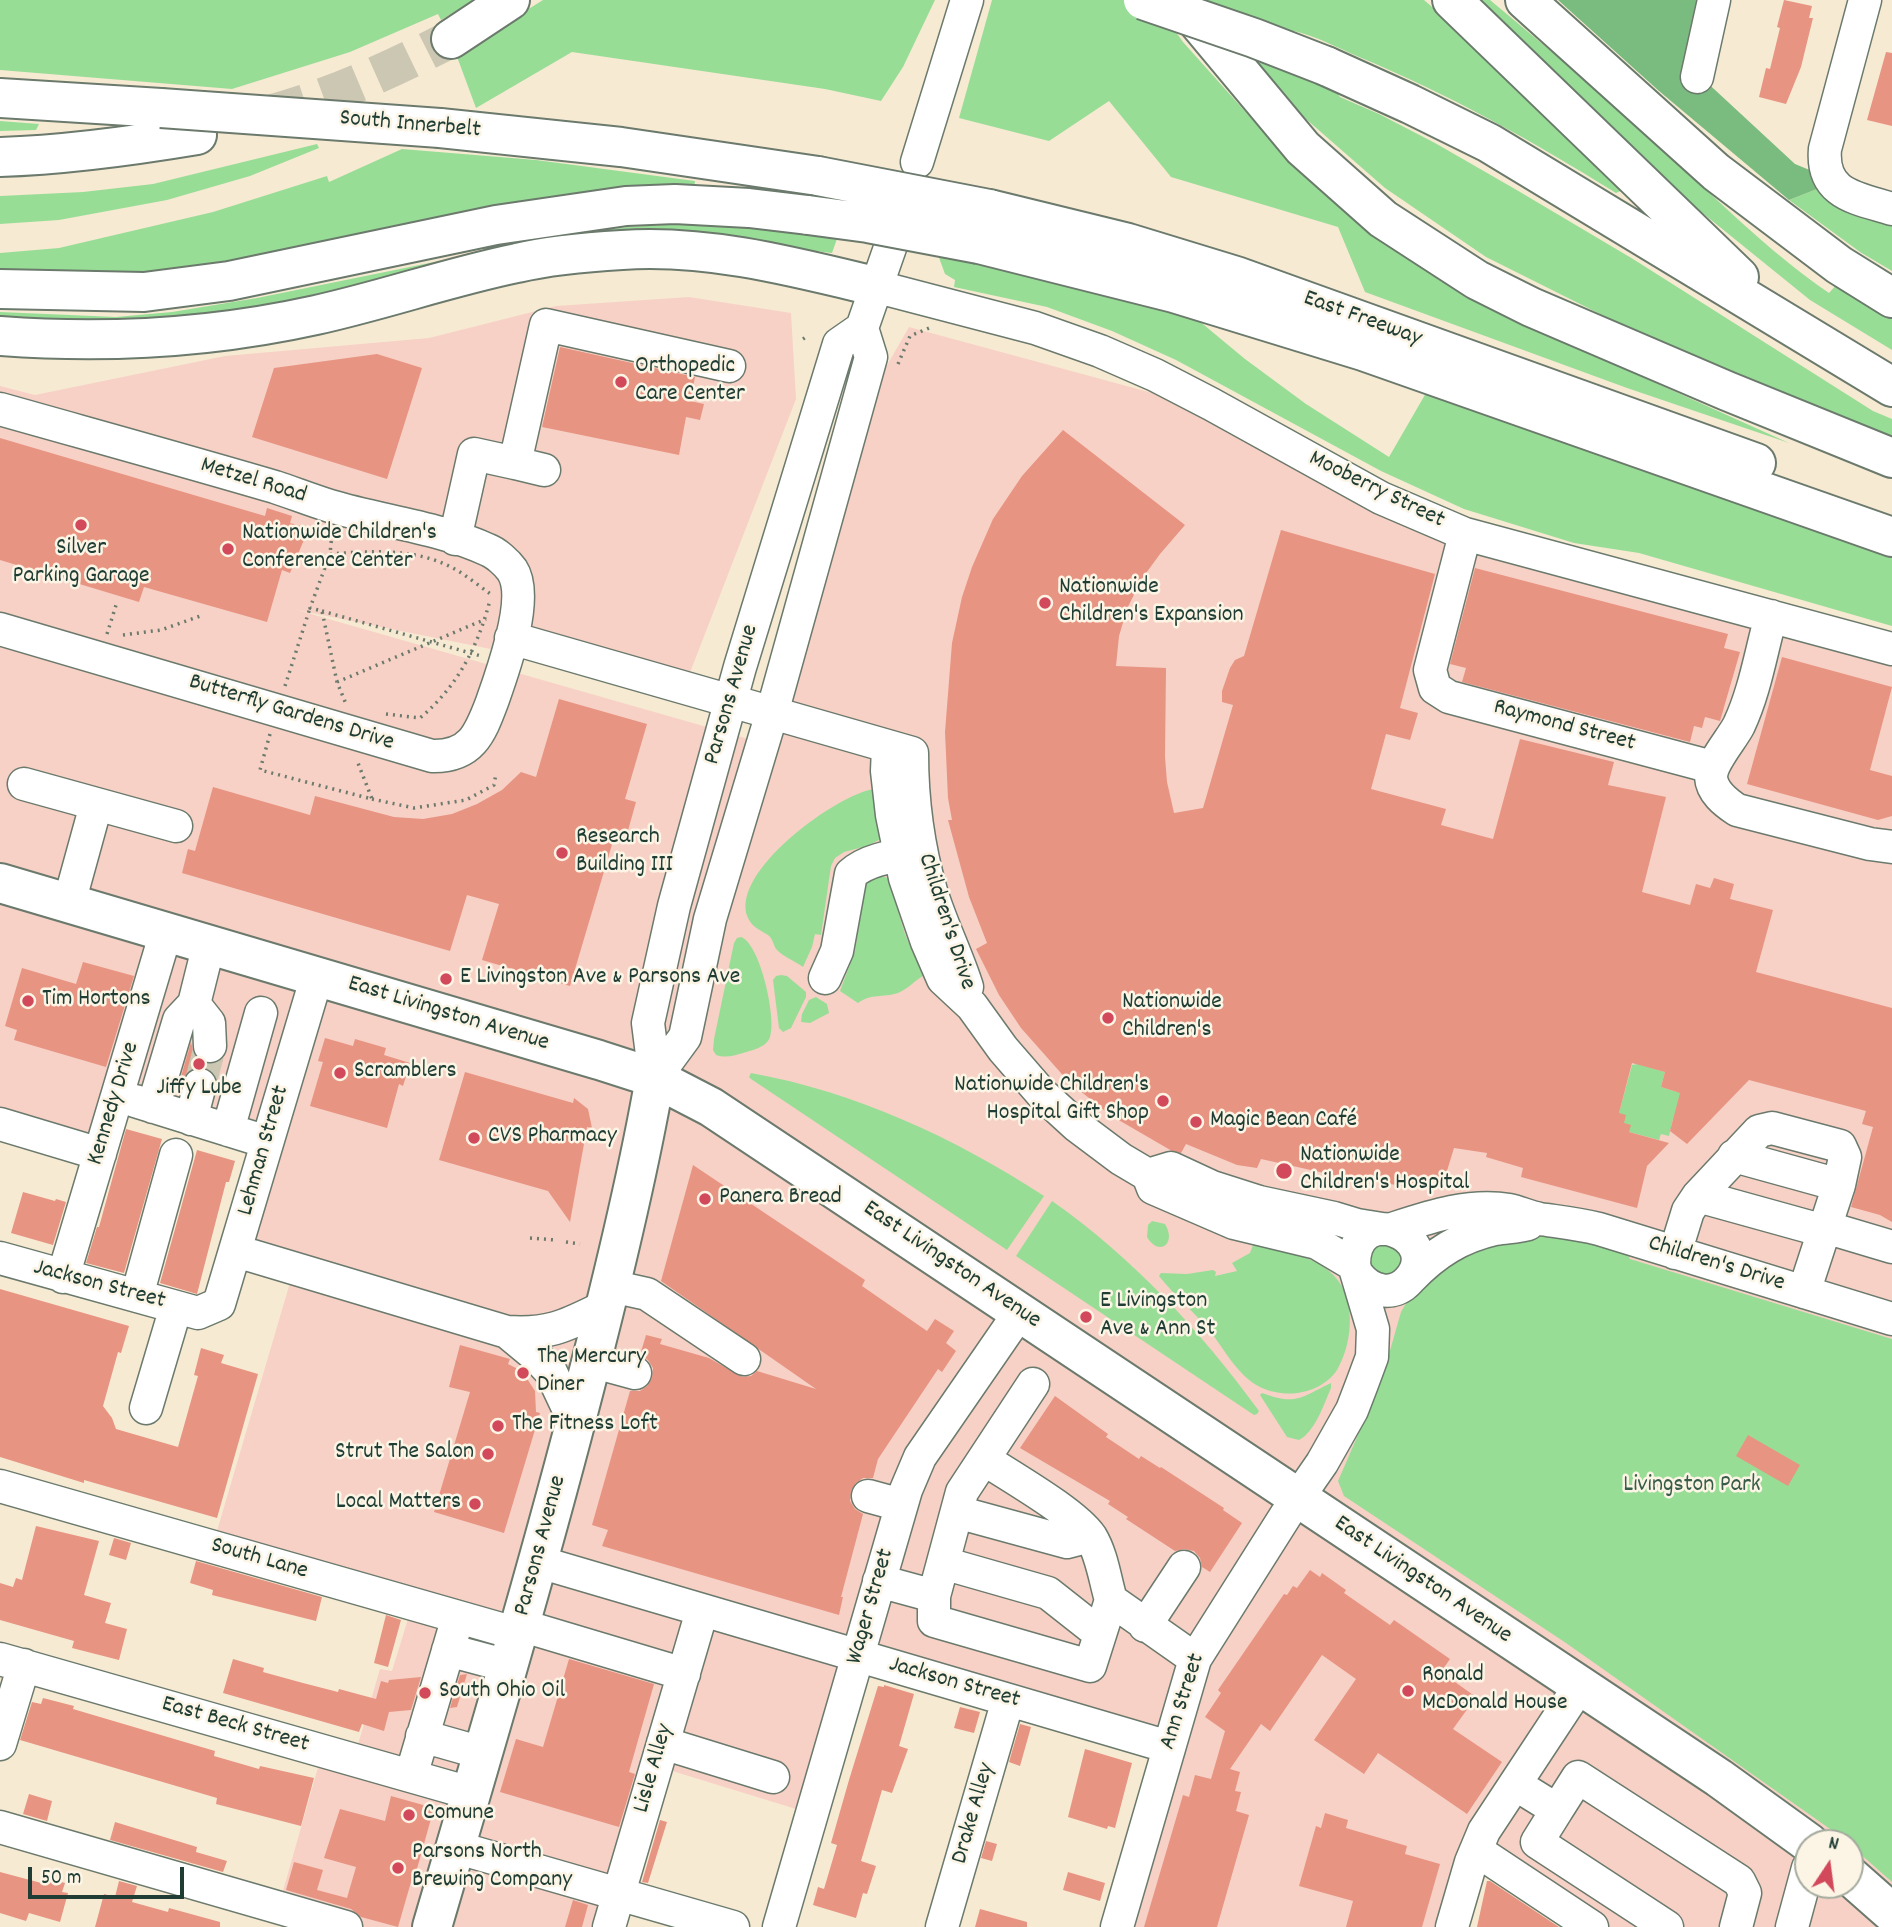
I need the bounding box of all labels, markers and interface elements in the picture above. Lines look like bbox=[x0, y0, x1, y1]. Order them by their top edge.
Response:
street label: South Innerbelt bbox=[338, 105, 482, 147]
street label: East Freeway bbox=[1299, 285, 1425, 355]
place label: Orthopedic Care Center bbox=[635, 354, 745, 410]
marker: Orthopedic Care Center bbox=[613, 374, 629, 390]
street label: Mooberry Street bbox=[1303, 446, 1449, 536]
street label: Metzel Road bbox=[197, 452, 309, 512]
marker: Silver Parking Garage bbox=[73, 517, 89, 533]
place label: Nationwide Children's Conference Center bbox=[242, 521, 437, 577]
place label: Silver Parking Garage bbox=[13, 536, 149, 592]
marker: Nationwide Children's Conference Center bbox=[220, 541, 236, 557]
place label: Nationwide Children's Expansion bbox=[1059, 575, 1244, 631]
marker: Nationwide Children's Expansion bbox=[1037, 595, 1053, 611]
street label: Parsons Avenue bbox=[699, 622, 767, 768]
street label: Butterfly Gardens Drive bbox=[185, 669, 397, 759]
street label: Raymond Street bbox=[1490, 694, 1638, 760]
place label: Research Building III bbox=[576, 825, 673, 881]
marker: Research Building III bbox=[554, 845, 570, 861]
street label: Children's Drive bbox=[909, 850, 981, 994]
place label: E Livingston Ave & Parsons Ave bbox=[460, 965, 740, 993]
street label: East Livingston Avenue bbox=[344, 971, 552, 1059]
marker: E Livingston Ave & Parsons Ave bbox=[438, 971, 454, 987]
place label: Tim Hortons bbox=[42, 987, 151, 1015]
place label: Nationwide Children's bbox=[1122, 990, 1222, 1046]
marker: Tim Hortons bbox=[20, 993, 36, 1009]
marker: Nationwide Children's bbox=[1100, 1010, 1116, 1026]
street label: Kennedy Drive bbox=[83, 1039, 147, 1169]
marker: Jiffy Lube bbox=[191, 1056, 207, 1072]
place label: Scramblers bbox=[354, 1059, 457, 1087]
marker: Scramblers bbox=[332, 1065, 348, 1081]
place label: Nationwide Children's Hospital Gift Shop bbox=[954, 1073, 1149, 1129]
place label: Jiffy Lube bbox=[156, 1076, 242, 1104]
street label: Lehman Street bbox=[233, 1083, 297, 1219]
marker: Nationwide Children's Hospital Gift Shop bbox=[1155, 1093, 1171, 1109]
place label: Magic Bean Café bbox=[1210, 1108, 1357, 1136]
marker: Magic Bean Café bbox=[1188, 1114, 1204, 1130]
place label: CVS Pharmacy bbox=[488, 1124, 617, 1152]
marker: CVS Pharmacy bbox=[466, 1130, 482, 1146]
place label: Nationwide Children's Hospital bbox=[1300, 1143, 1469, 1199]
marker: Nationwide Children's Hospital bbox=[1274, 1161, 1294, 1181]
place label: Panera Bread bbox=[719, 1185, 842, 1213]
marker: Panera Bread bbox=[697, 1191, 713, 1207]
street label: East Livingston Avenue bbox=[856, 1196, 1046, 1336]
street label: Children's Drive bbox=[1644, 1231, 1788, 1299]
street label: Jackson Street bbox=[30, 1255, 168, 1317]
place label: E Livingston Ave & Ann St bbox=[1100, 1289, 1215, 1345]
marker: E Livingston Ave & Ann St bbox=[1078, 1309, 1094, 1325]
place label: The Mercury Diner bbox=[537, 1345, 646, 1401]
marker: The Mercury Diner bbox=[515, 1365, 531, 1381]
place label: The Fitness Loft bbox=[512, 1412, 658, 1440]
marker: The Fitness Loft bbox=[490, 1418, 506, 1434]
place label: Strut The Salon bbox=[335, 1440, 474, 1468]
marker: Strut The Salon bbox=[480, 1446, 496, 1462]
street label: Parsons Avenue bbox=[509, 1473, 575, 1619]
park label: Livingston Park bbox=[1623, 1473, 1761, 1501]
place label: Local Matters bbox=[336, 1490, 461, 1518]
marker: Local Matters bbox=[467, 1496, 483, 1512]
street label: East Livingston Avenue bbox=[1327, 1511, 1517, 1651]
street label: South Lane bbox=[207, 1532, 311, 1588]
street label: Wager Street bbox=[842, 1546, 902, 1668]
street label: Ann Street bbox=[1155, 1650, 1213, 1754]
street label: Jackson Street bbox=[885, 1652, 1023, 1716]
place label: Ronald McDonald House bbox=[1422, 1663, 1568, 1719]
place label: South Ohio Oil bbox=[439, 1679, 565, 1707]
marker: Ronald McDonald House bbox=[1400, 1683, 1416, 1699]
marker: South Ohio Oil bbox=[417, 1685, 433, 1701]
street label: East Beck Street bbox=[158, 1691, 312, 1761]
street label: Lisle Alley bbox=[629, 1721, 681, 1817]
street label: Drake Alley bbox=[947, 1760, 1003, 1868]
place label: Comune bbox=[423, 1801, 494, 1829]
marker: Comune bbox=[401, 1807, 417, 1823]
north arrow bbox=[1794, 1829, 1864, 1899]
text: N bbox=[1826, 1831, 1841, 1859]
place label: Parsons North Brewing Company bbox=[412, 1840, 572, 1896]
scale bar bbox=[32, 1854, 187, 1898]
marker: Parsons North Brewing Company bbox=[390, 1860, 406, 1876]
text: 50 m bbox=[41, 1864, 81, 1894]

